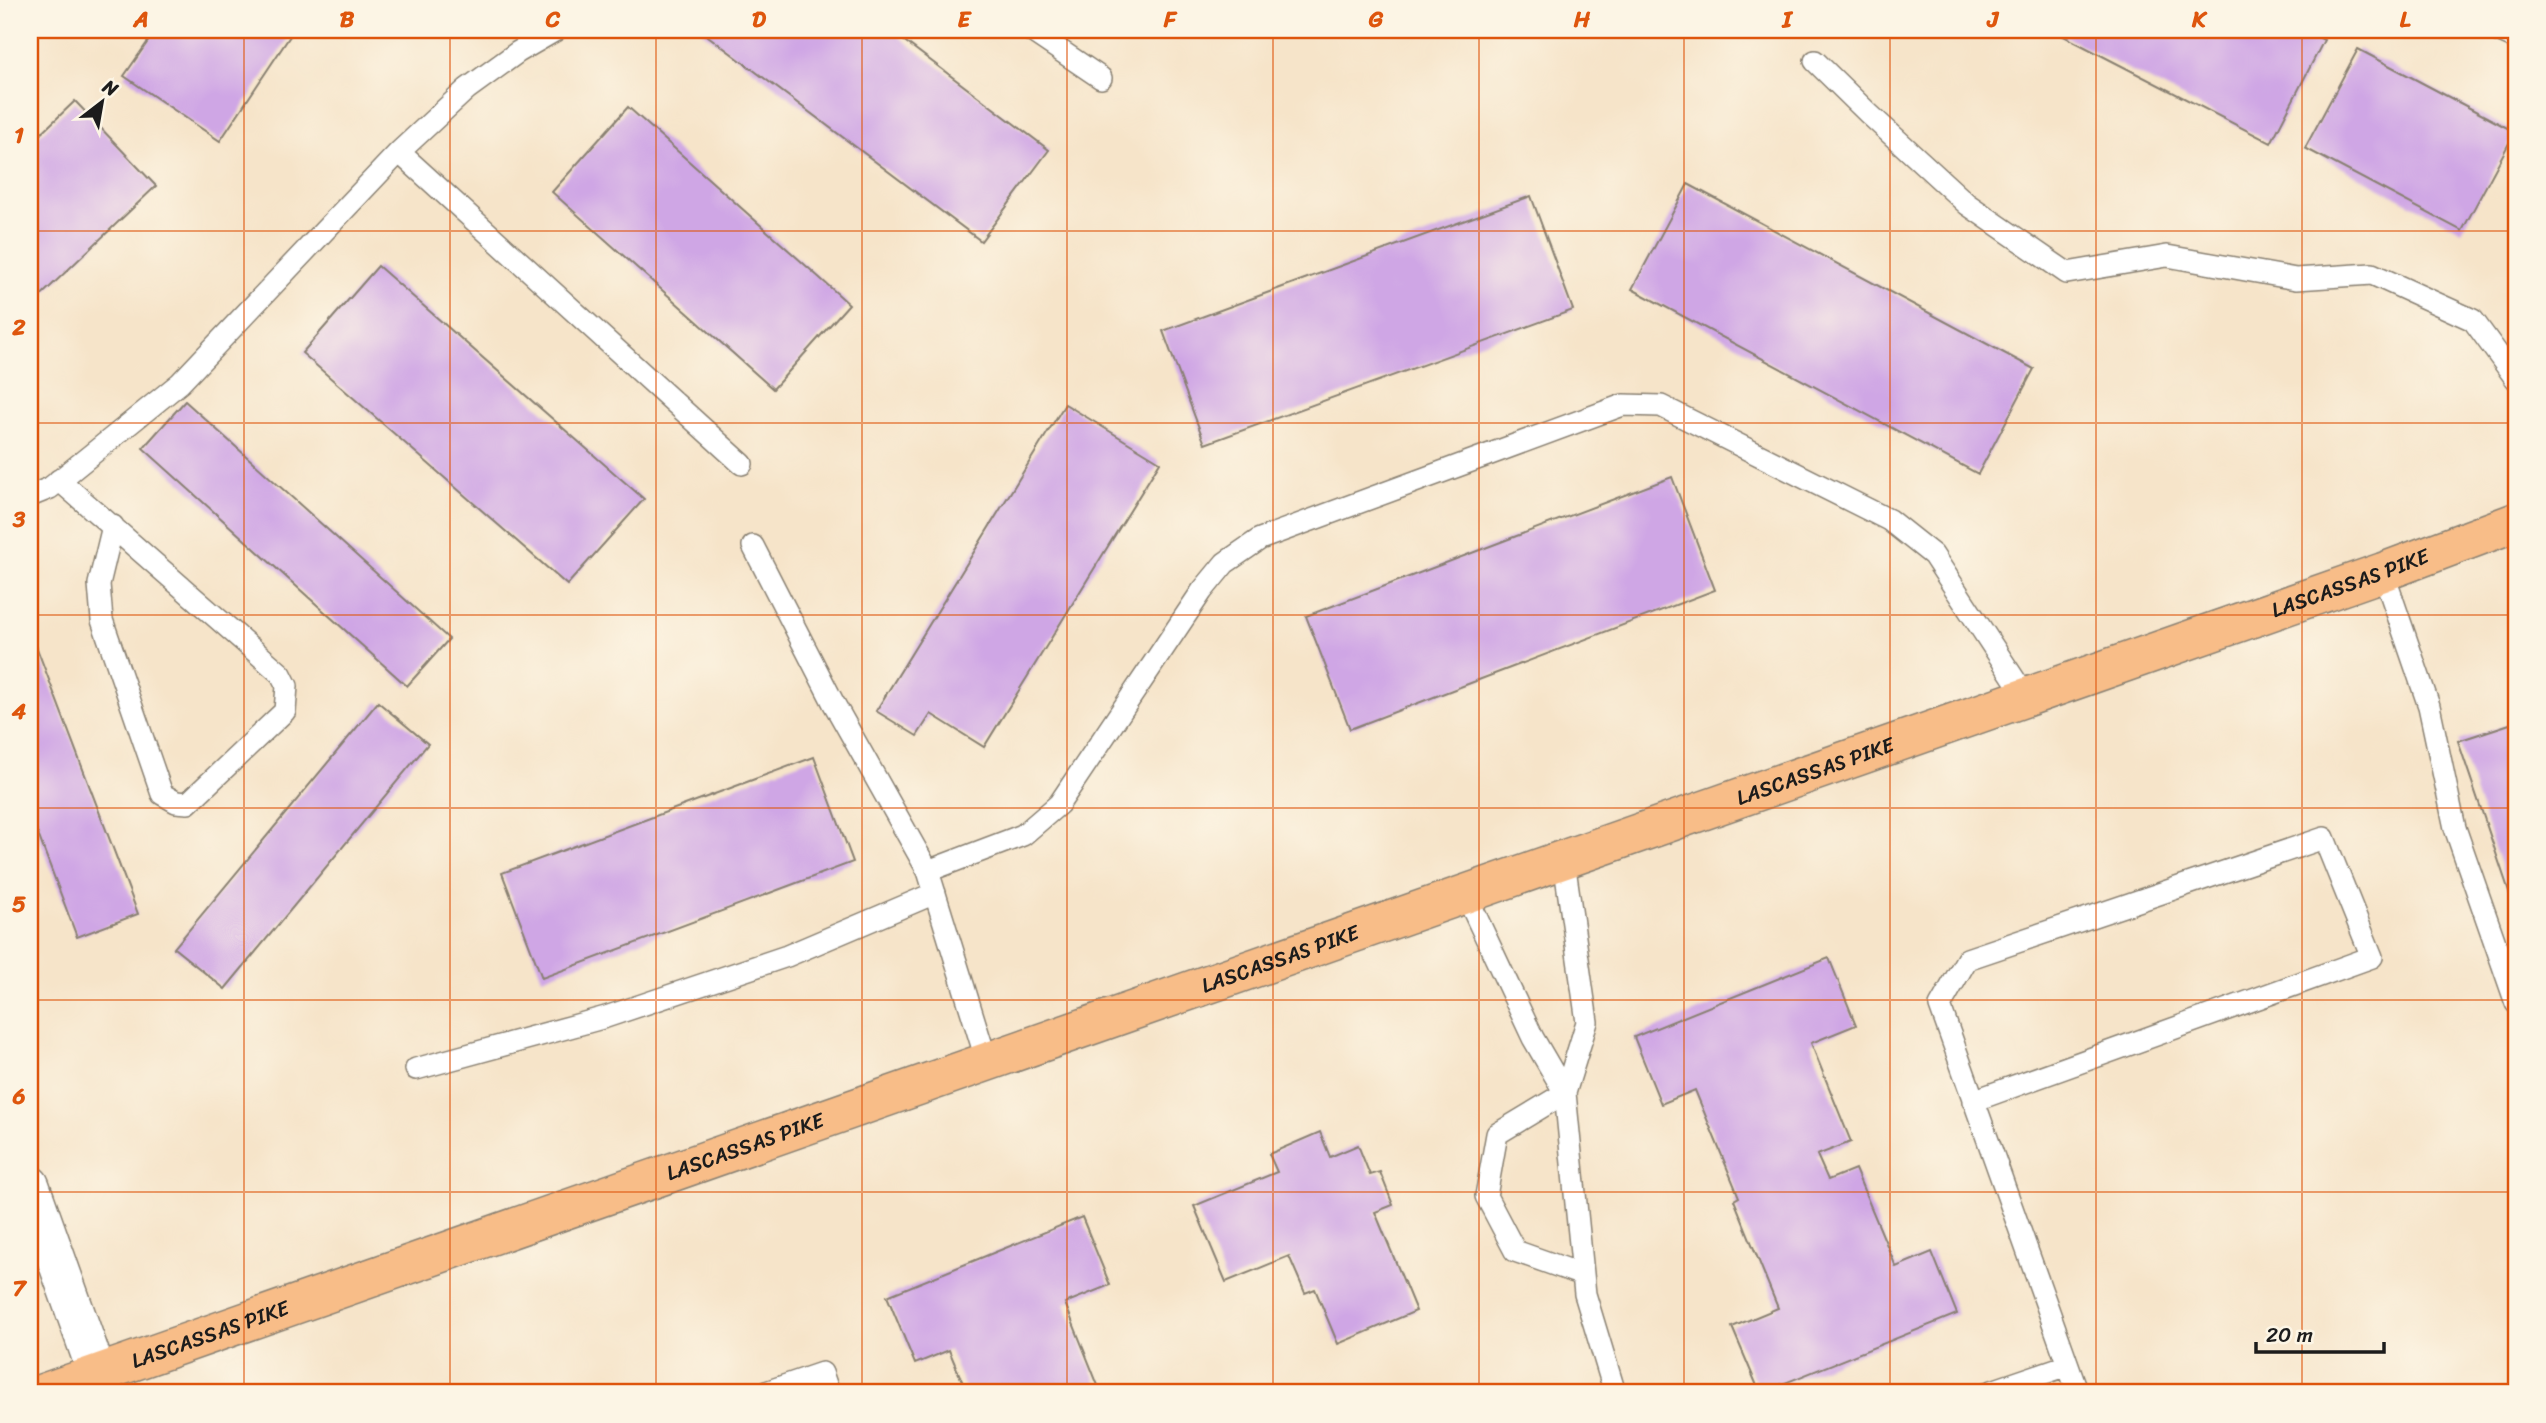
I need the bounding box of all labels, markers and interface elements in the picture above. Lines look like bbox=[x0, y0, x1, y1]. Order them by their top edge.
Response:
text: A bbox=[132, 0, 149, 40]
text: B bbox=[340, 0, 355, 40]
text: C bbox=[545, 0, 561, 40]
text: D bbox=[752, 0, 767, 40]
text: E bbox=[958, 0, 973, 40]
text: F bbox=[1163, 0, 1178, 40]
text: G bbox=[1368, 0, 1384, 40]
text: H bbox=[1573, 0, 1591, 40]
text: I bbox=[1781, 0, 1793, 40]
text: J bbox=[1986, 0, 2000, 40]
text: K bbox=[2191, 0, 2208, 40]
text: L bbox=[2400, 0, 2411, 40]
north arrow bbox=[66, 66, 136, 136]
text: N bbox=[95, 70, 125, 106]
text: 1 bbox=[14, 115, 24, 156]
text: 2 bbox=[11, 307, 26, 348]
text: 3 bbox=[12, 499, 26, 540]
street label: LASCASSAS PIKE bbox=[2266, 537, 2436, 629]
text: 4 bbox=[11, 691, 27, 732]
street label: LASCASSAS PIKE bbox=[1731, 726, 1901, 817]
text: 5 bbox=[12, 884, 26, 925]
street label: LASCASSAS PIKE bbox=[1196, 913, 1366, 1004]
text: 6 bbox=[11, 1076, 26, 1117]
street label: LASCASSAS PIKE bbox=[661, 1101, 831, 1192]
text: 7 bbox=[12, 1268, 27, 1309]
street label: LASCASSAS PIKE bbox=[126, 1289, 296, 1380]
scale bar bbox=[2256, 1311, 2383, 1355]
text: 20 m bbox=[2266, 1316, 2313, 1354]

